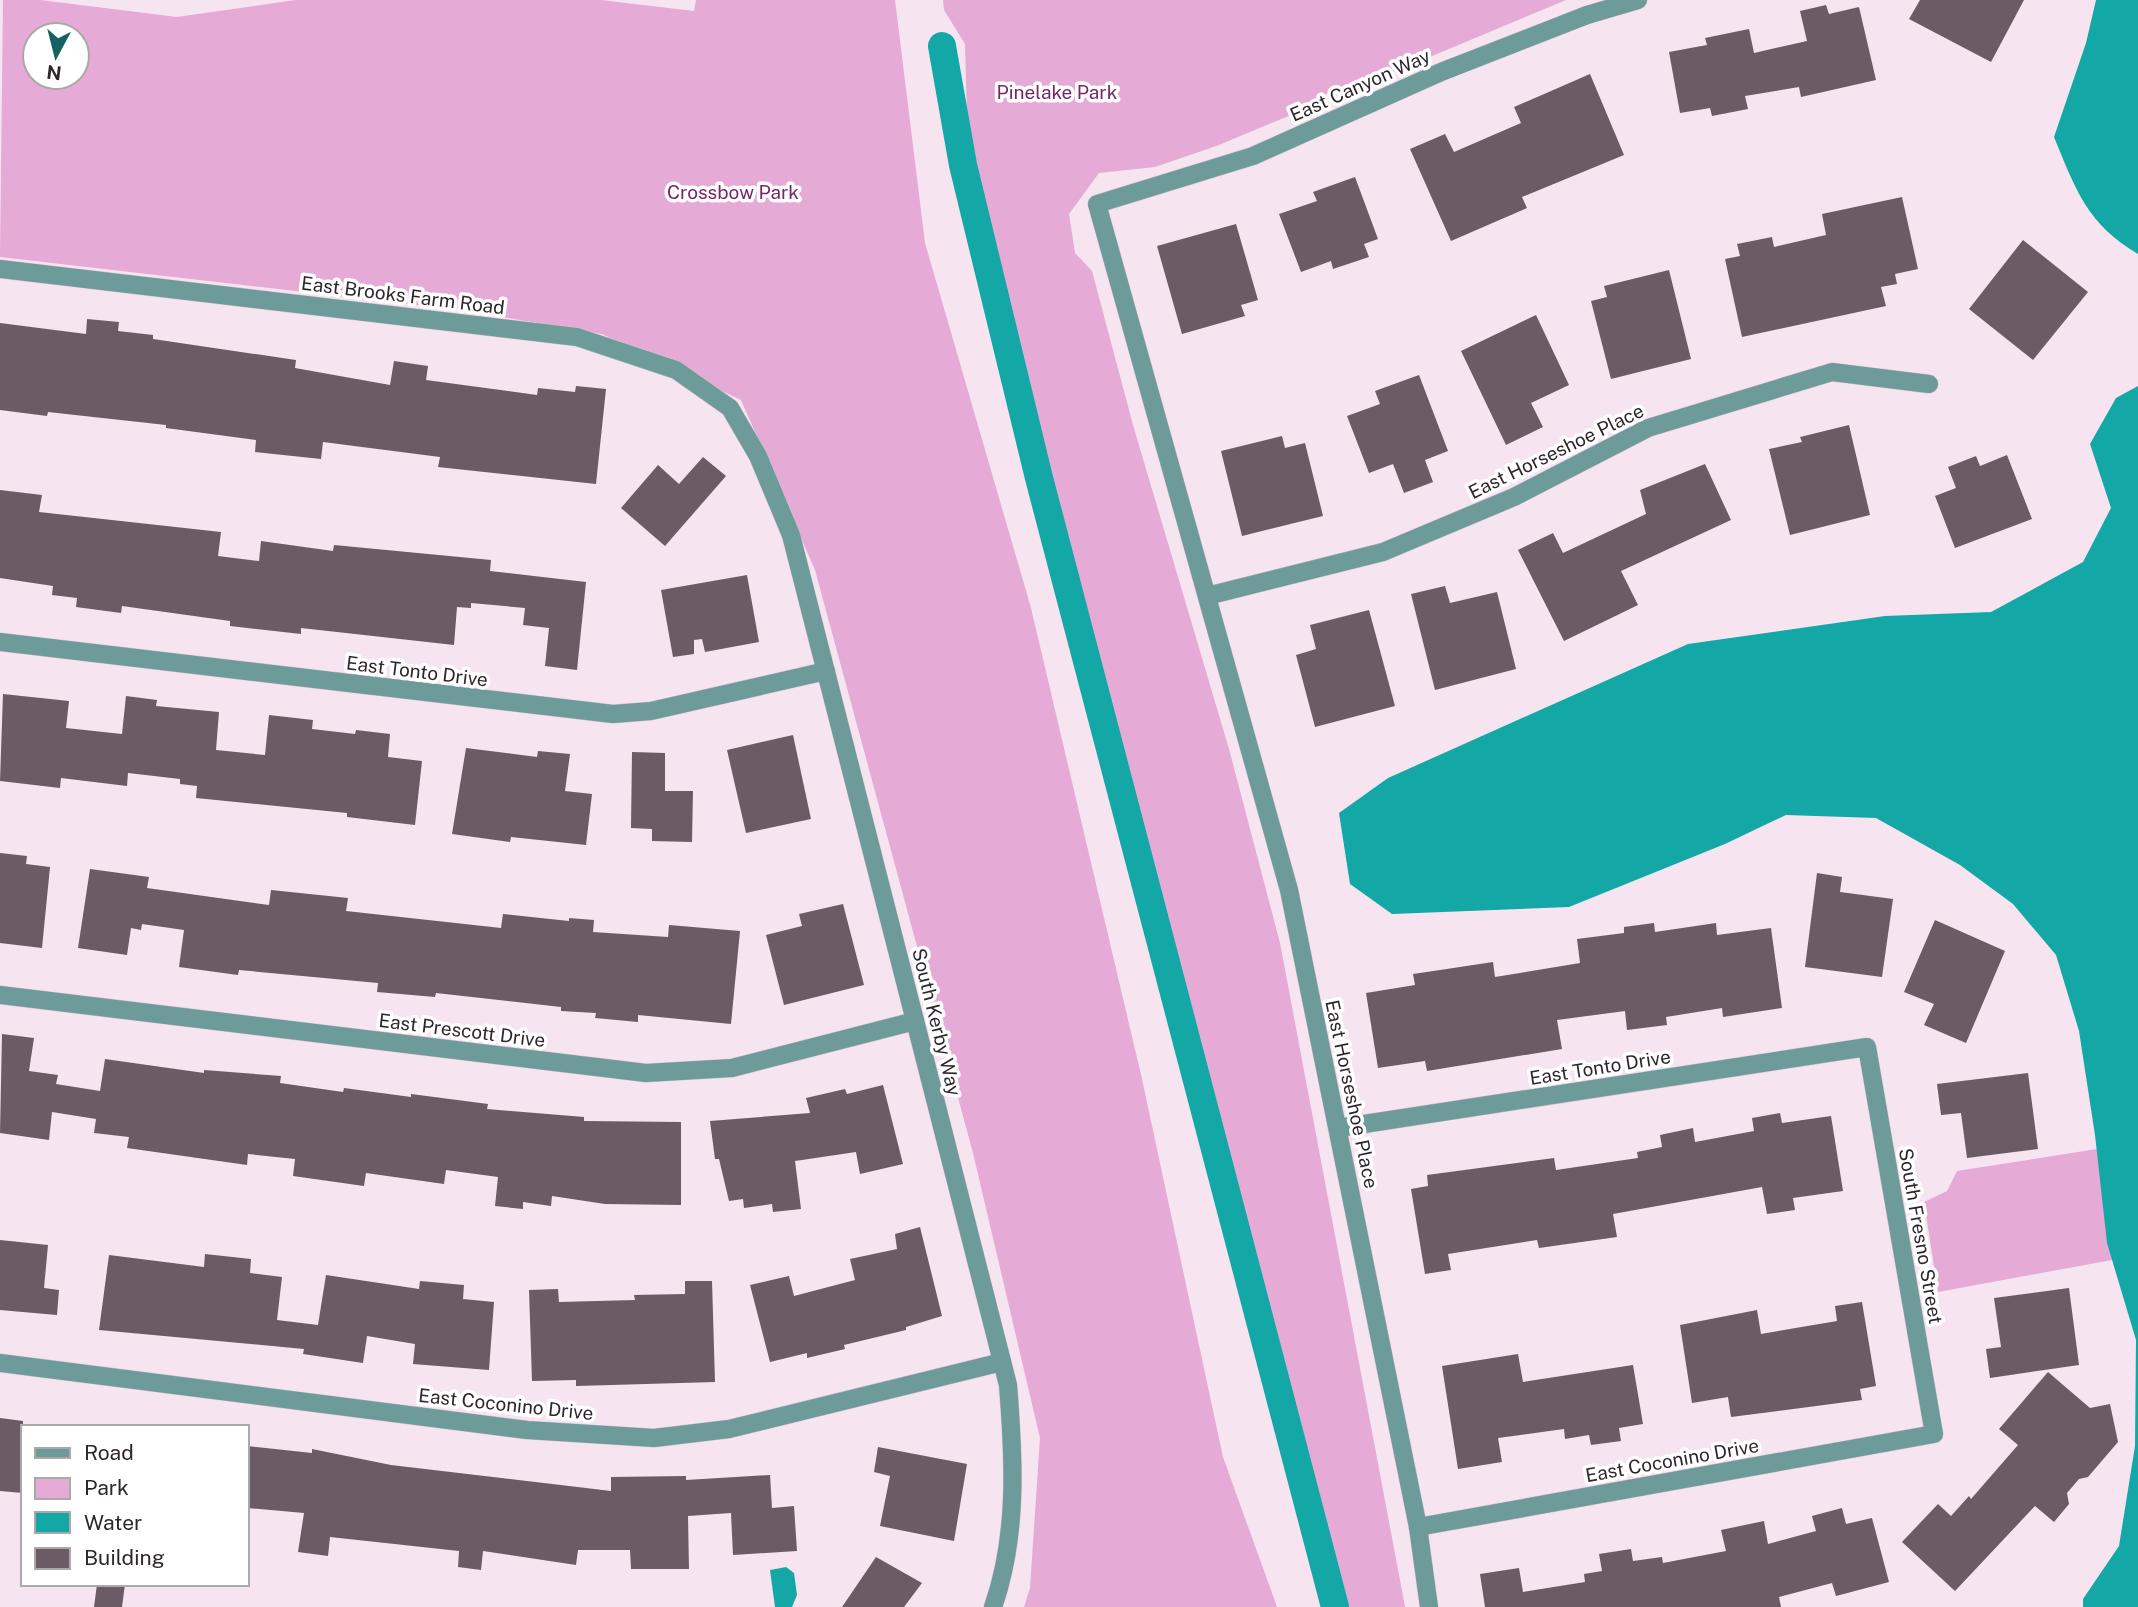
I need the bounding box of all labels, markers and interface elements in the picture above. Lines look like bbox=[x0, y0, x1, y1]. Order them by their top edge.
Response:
north arrow bbox=[21, 21, 91, 91]
street label: East Canyon Way bbox=[1287, 44, 1433, 126]
text: N bbox=[45, 61, 63, 85]
park label: Pinelake Park bbox=[997, 81, 1118, 103]
park label: Crossbow Park bbox=[667, 181, 799, 203]
street label: East Brooks Farm Road bbox=[300, 272, 506, 318]
street label: East Horseshoe Place bbox=[1465, 399, 1647, 503]
street label: East Tonto Drive bbox=[345, 651, 489, 691]
street label: South Kerby Way bbox=[908, 946, 966, 1098]
street label: East Horseshoe Place bbox=[1321, 998, 1383, 1190]
street label: East Prescott Drive bbox=[377, 1009, 547, 1051]
street label: East Tonto Drive bbox=[1528, 1045, 1672, 1089]
street label: South Fresno Street bbox=[1895, 1146, 1947, 1326]
street label: East Coconino Drive bbox=[417, 1384, 595, 1424]
legend bbox=[21, 1425, 248, 1586]
street label: East Coconino Drive bbox=[1584, 1434, 1760, 1486]
text: Road bbox=[84, 1440, 134, 1465]
text: Park bbox=[84, 1475, 129, 1500]
text: Water bbox=[84, 1510, 142, 1535]
text: Building bbox=[84, 1545, 165, 1570]

